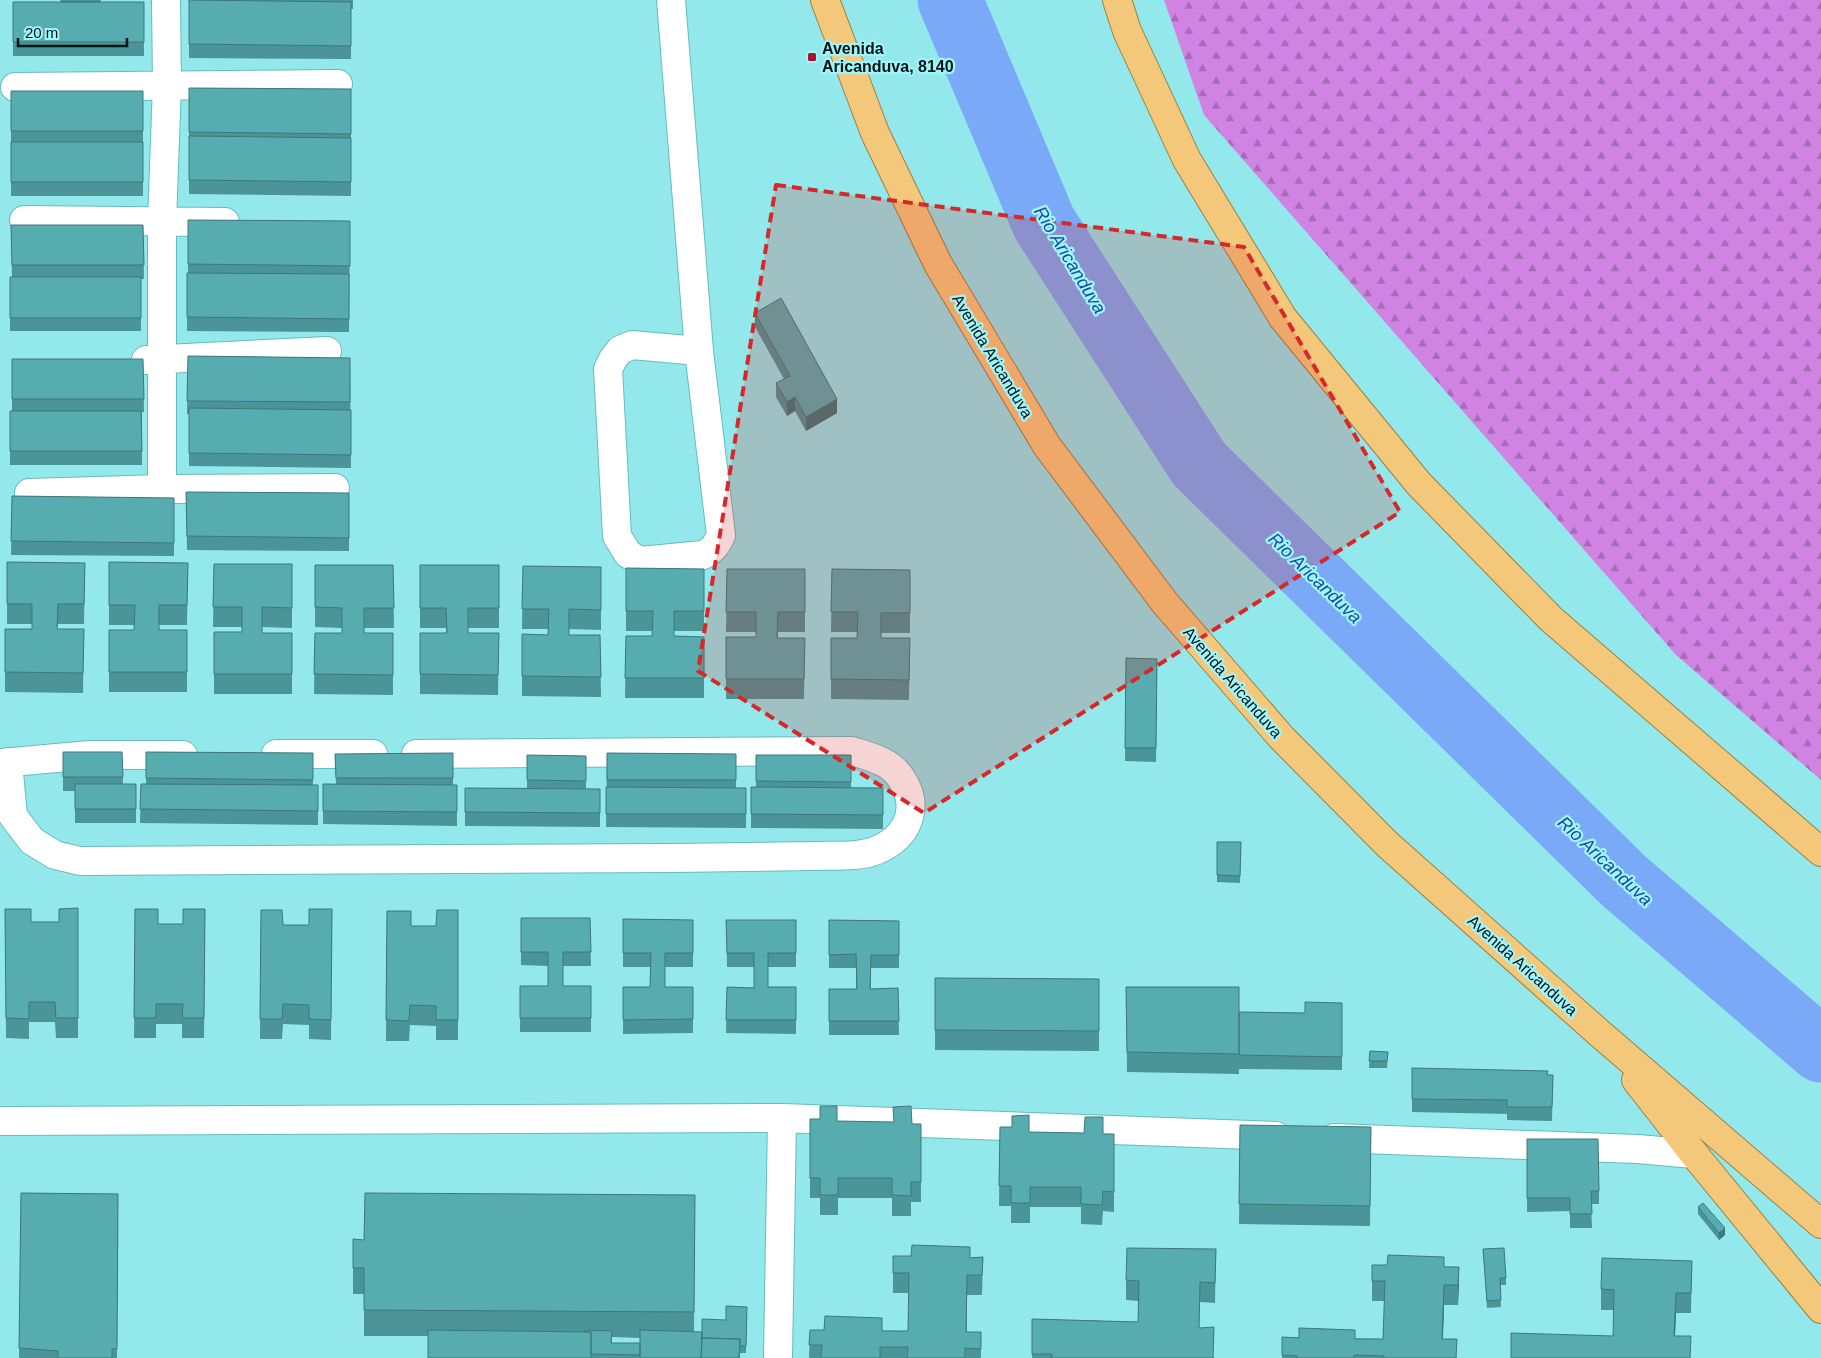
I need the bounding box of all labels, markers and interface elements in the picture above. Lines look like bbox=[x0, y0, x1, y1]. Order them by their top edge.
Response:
scale bar bbox=[18, 15, 126, 47]
text: 20 m bbox=[25, 24, 58, 41]
place label: Avenida Aricanduva, 8140 bbox=[822, 40, 954, 75]
marker: Avenida Aricanduva, 8140 bbox=[806, 51, 818, 63]
water label: Rio Aricanduva bbox=[1030, 203, 1110, 317]
street label: Avenida Aricanduva bbox=[949, 291, 1036, 421]
water label: Rio Aricanduva bbox=[1264, 529, 1366, 627]
street label: Avenida Aricanduva bbox=[1180, 623, 1285, 741]
water label: Rio Aricanduva bbox=[1554, 812, 1656, 910]
street label: Avenida Aricanduva bbox=[1465, 912, 1581, 1019]

